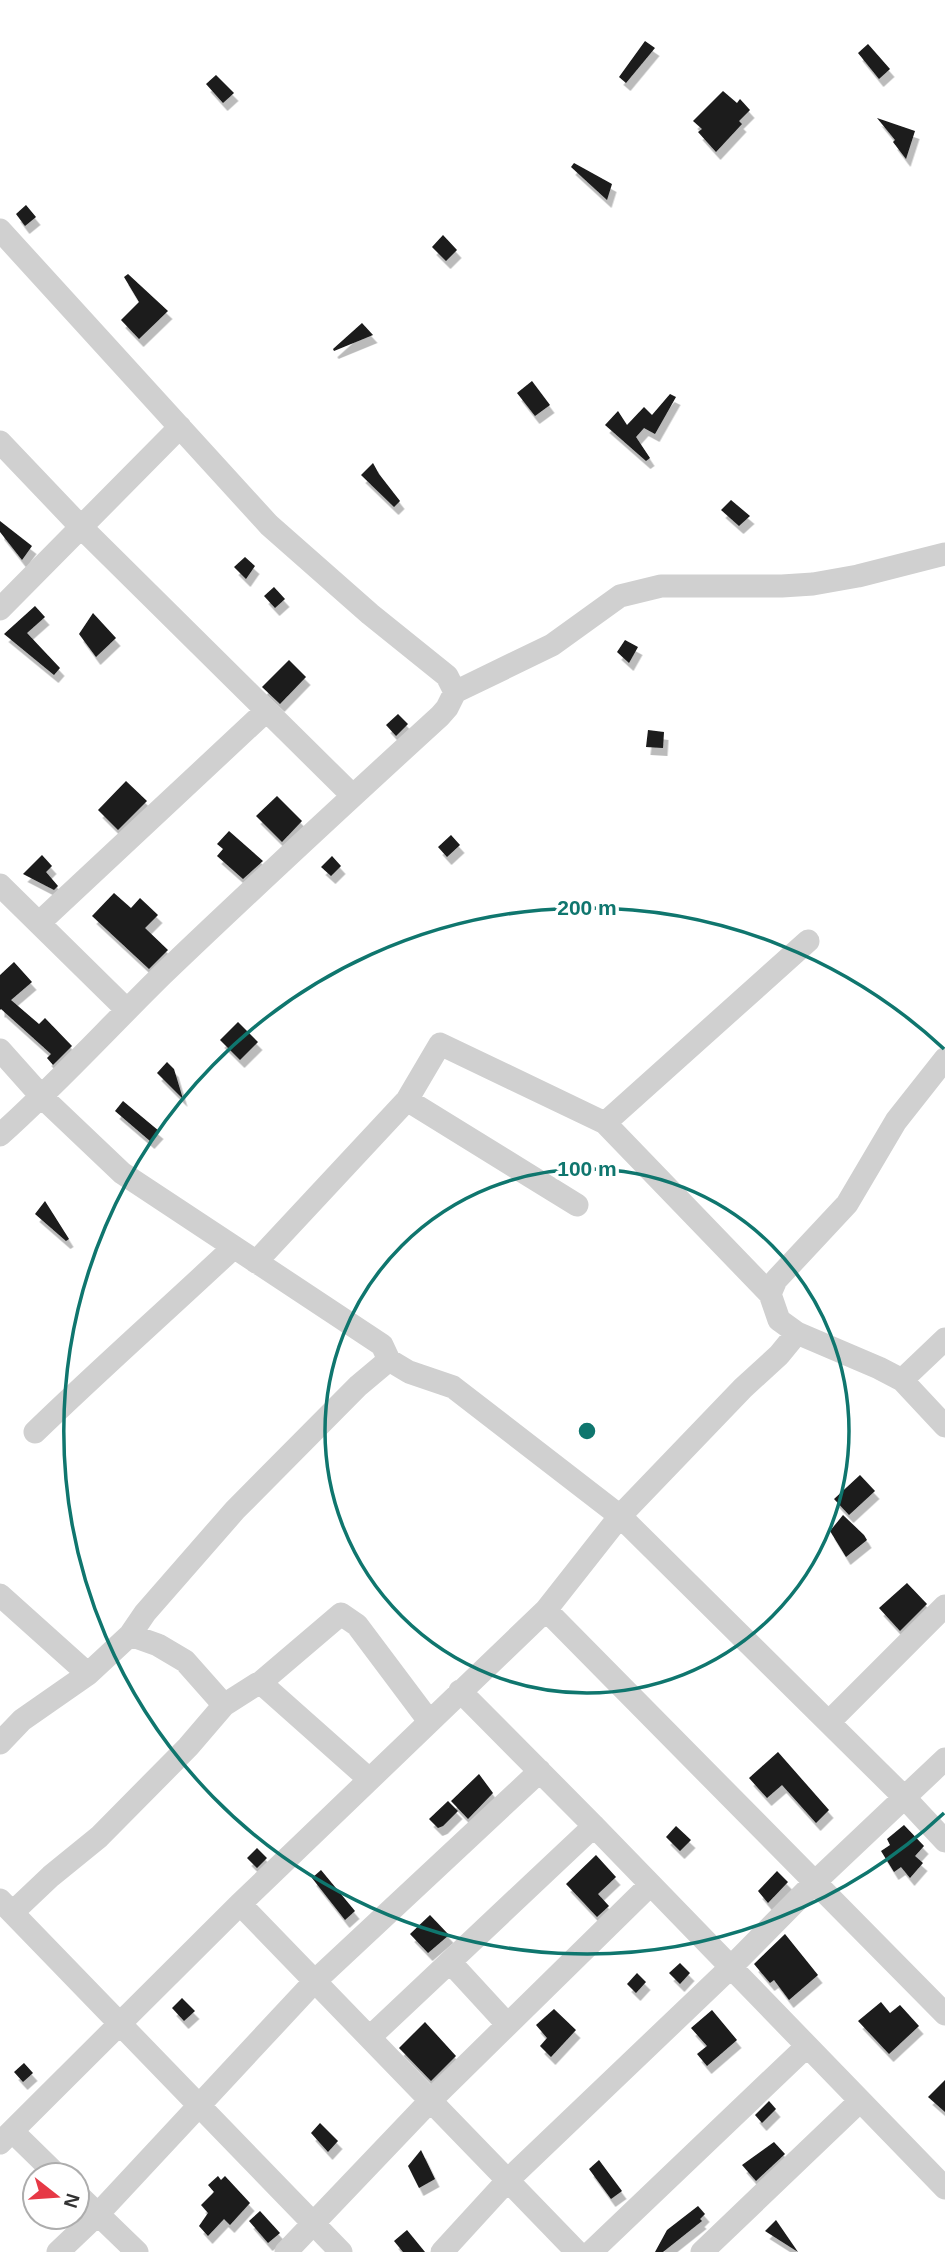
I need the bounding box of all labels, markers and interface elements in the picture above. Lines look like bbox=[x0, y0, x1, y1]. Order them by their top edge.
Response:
text: 200 m bbox=[557, 896, 617, 919]
text: 100 m bbox=[557, 1157, 617, 1180]
centre of rings bbox=[575, 1419, 599, 1443]
north arrow bbox=[21, 2161, 91, 2231]
text: N bbox=[60, 2191, 84, 2210]

